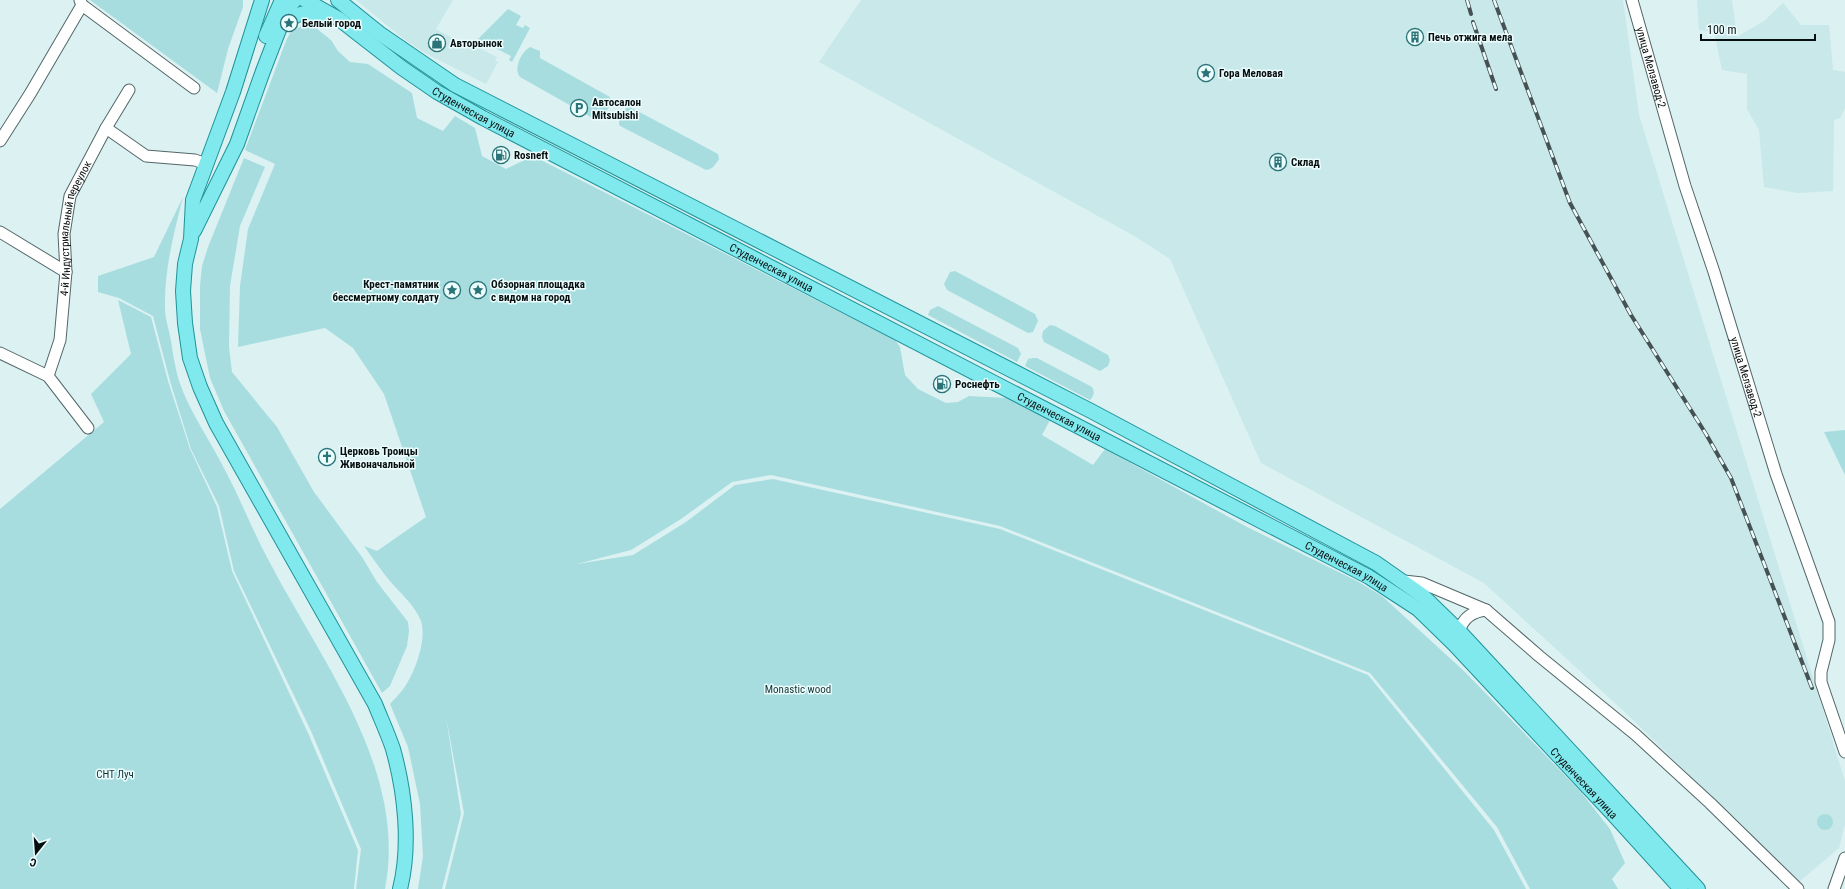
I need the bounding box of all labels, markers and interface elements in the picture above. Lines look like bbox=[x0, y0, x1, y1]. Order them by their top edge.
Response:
place icon: Белый город bbox=[279, 13, 299, 33]
scale bar bbox=[1701, 16, 1815, 42]
place label: Белый город bbox=[302, 17, 361, 30]
text: 100 m bbox=[1707, 23, 1737, 37]
street label: улица Мелзавод-2 bbox=[1633, 26, 1668, 109]
building icon: Печь отжига мела bbox=[1405, 27, 1425, 47]
place label: Печь отжига мела bbox=[1428, 31, 1513, 44]
shop icon: Авторынок bbox=[427, 33, 447, 53]
place label: Авторынок bbox=[450, 37, 503, 50]
place icon: Гора Меловая bbox=[1196, 63, 1216, 83]
place label: Гора Меловая bbox=[1219, 67, 1283, 80]
street label: Студенческая улица bbox=[429, 85, 517, 140]
place label: Автосалон Mitsubishi bbox=[592, 96, 641, 122]
parking icon: Автосалон Mitsubishi bbox=[569, 98, 589, 118]
fuel station icon: Rosneft bbox=[491, 145, 511, 165]
place label: Rosneft bbox=[514, 149, 549, 162]
building icon: Склад bbox=[1268, 152, 1288, 172]
place label: Склад bbox=[1291, 156, 1320, 169]
street label: 4-й Индустриальный переулок bbox=[58, 158, 95, 296]
street label: Студенческая улица bbox=[727, 241, 815, 295]
place label: Крест-памятник бессмертному солдату bbox=[332, 278, 439, 304]
place label: Обзорная площадка с видом на город bbox=[491, 278, 585, 304]
place icon: Крест-памятник бессмертному солдату bbox=[442, 280, 462, 300]
place icon: Обзорная площадка с видом на город bbox=[468, 280, 488, 300]
street label: улица Мелзавод-2 bbox=[1727, 335, 1764, 419]
fuel station icon: Роснефть bbox=[932, 374, 952, 394]
place label: Роснефть bbox=[955, 378, 1000, 391]
street label: Студенческая улица bbox=[1015, 390, 1103, 444]
place label: Церковь Троицы Живоначальной bbox=[340, 445, 418, 471]
church icon: Церковь Троицы Живоначальной bbox=[317, 447, 337, 467]
street label: Студенческая улица bbox=[1303, 539, 1390, 595]
park label: Monastic wood bbox=[765, 683, 831, 696]
street label: Студенческая улица bbox=[1547, 745, 1620, 822]
park label: СНТ Луч bbox=[96, 768, 134, 781]
north arrow bbox=[16, 833, 56, 873]
text: С bbox=[28, 855, 38, 869]

